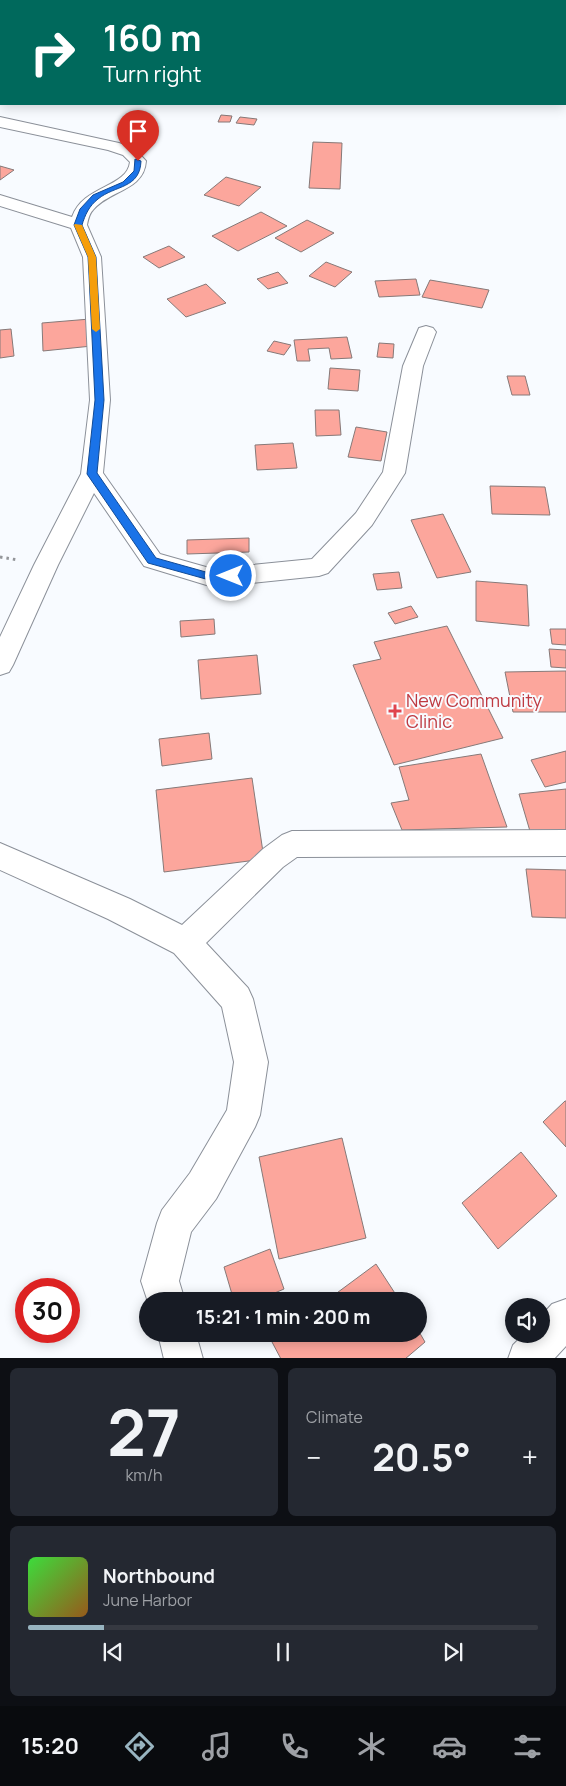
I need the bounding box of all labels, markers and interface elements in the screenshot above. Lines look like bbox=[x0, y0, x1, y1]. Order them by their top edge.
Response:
text: 160 m bbox=[103, 14, 202, 62]
icon: right bbox=[20, 20, 85, 85]
text: Turn right bbox=[103, 59, 201, 89]
pin bbox=[117, 110, 159, 161]
icon: arrive bbox=[124, 117, 152, 145]
position arrow bbox=[204, 549, 256, 601]
place label: New Community Clinic bbox=[406, 688, 542, 733]
marker: New Community Clinic bbox=[388, 704, 402, 718]
speed limit sign: 30 bbox=[15, 1278, 80, 1343]
map controls bbox=[505, 1298, 550, 1343]
button: sound bbox=[505, 1298, 550, 1343]
text: 15:21 · 1 min · 200 m bbox=[196, 1304, 370, 1330]
text: 27 bbox=[107, 1387, 181, 1476]
text: Climate bbox=[306, 1406, 363, 1428]
text: 20.5° bbox=[372, 1430, 471, 1482]
text: − bbox=[306, 1438, 321, 1476]
text: + bbox=[522, 1438, 538, 1476]
text: km/h bbox=[125, 1464, 163, 1486]
text: Northbound bbox=[103, 1563, 215, 1589]
text: June Harbor bbox=[103, 1589, 192, 1611]
icon: previous bbox=[99, 1638, 127, 1666]
icon: pause bbox=[269, 1638, 297, 1666]
icon: next bbox=[439, 1638, 467, 1666]
icon: directions bbox=[122, 1729, 157, 1764]
icon: music bbox=[199, 1729, 234, 1764]
icon: phone bbox=[277, 1729, 312, 1764]
icon: climate bbox=[354, 1729, 389, 1764]
icon: car bbox=[432, 1729, 467, 1764]
icon: filters bbox=[510, 1729, 545, 1764]
text: 15:20 bbox=[21, 1731, 79, 1761]

